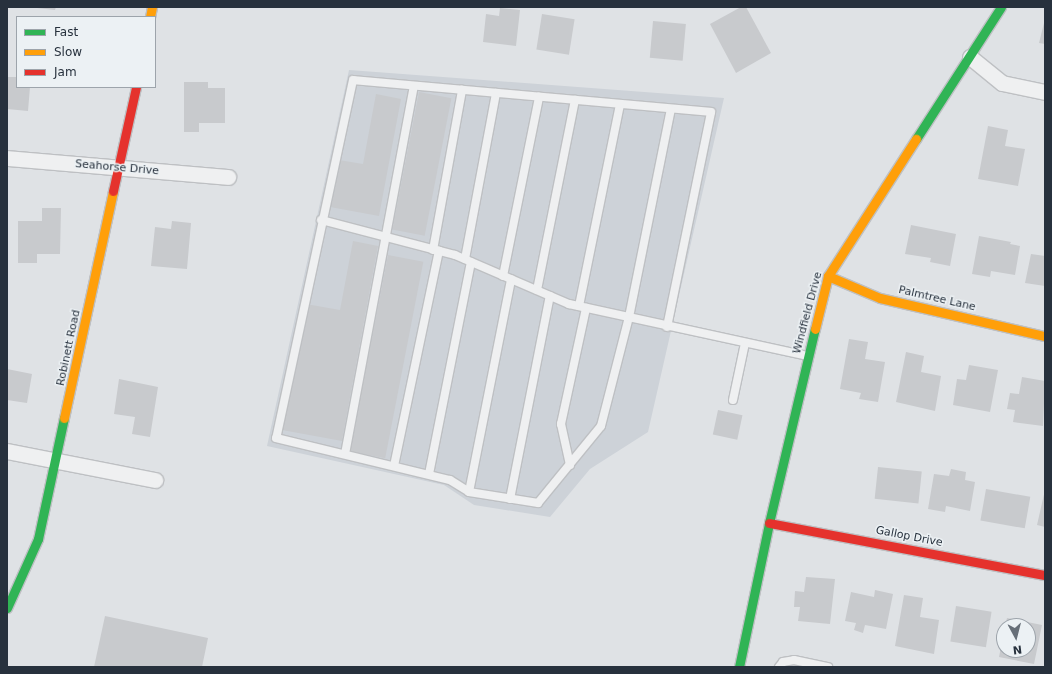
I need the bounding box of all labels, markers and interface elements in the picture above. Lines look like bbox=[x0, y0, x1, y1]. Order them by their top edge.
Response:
legend bbox=[16, 16, 156, 88]
text: Fast bbox=[54, 25, 78, 39]
text: Slow bbox=[54, 45, 82, 59]
text: Jam bbox=[54, 65, 77, 79]
street label: Seahorse Drive bbox=[75, 158, 159, 178]
street label: Windfield Drive bbox=[791, 271, 825, 355]
street label: Palmtree Lane bbox=[897, 284, 977, 314]
street label: Robinett Road bbox=[54, 309, 84, 387]
street label: Gallop Drive bbox=[874, 524, 944, 550]
north arrow bbox=[996, 618, 1036, 658]
text: N bbox=[1012, 642, 1023, 656]

